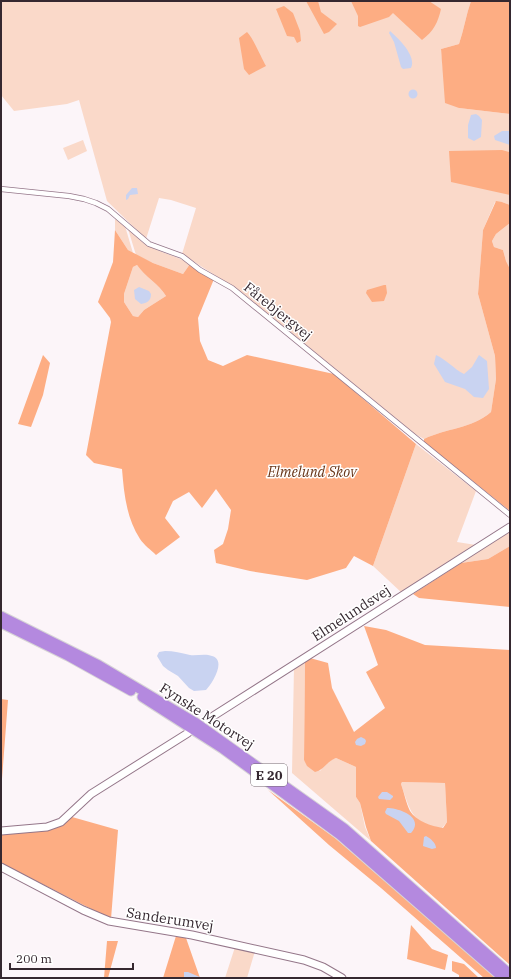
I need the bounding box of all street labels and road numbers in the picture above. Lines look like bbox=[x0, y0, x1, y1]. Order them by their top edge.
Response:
street label: Fårebjergvej bbox=[240, 278, 316, 344]
street label: Elmelundsvej bbox=[308, 581, 394, 645]
street label: Fynske Motorvej bbox=[156, 679, 258, 753]
road number: E 20 bbox=[251, 764, 287, 786]
street label: Sanderumvej bbox=[125, 903, 215, 935]

